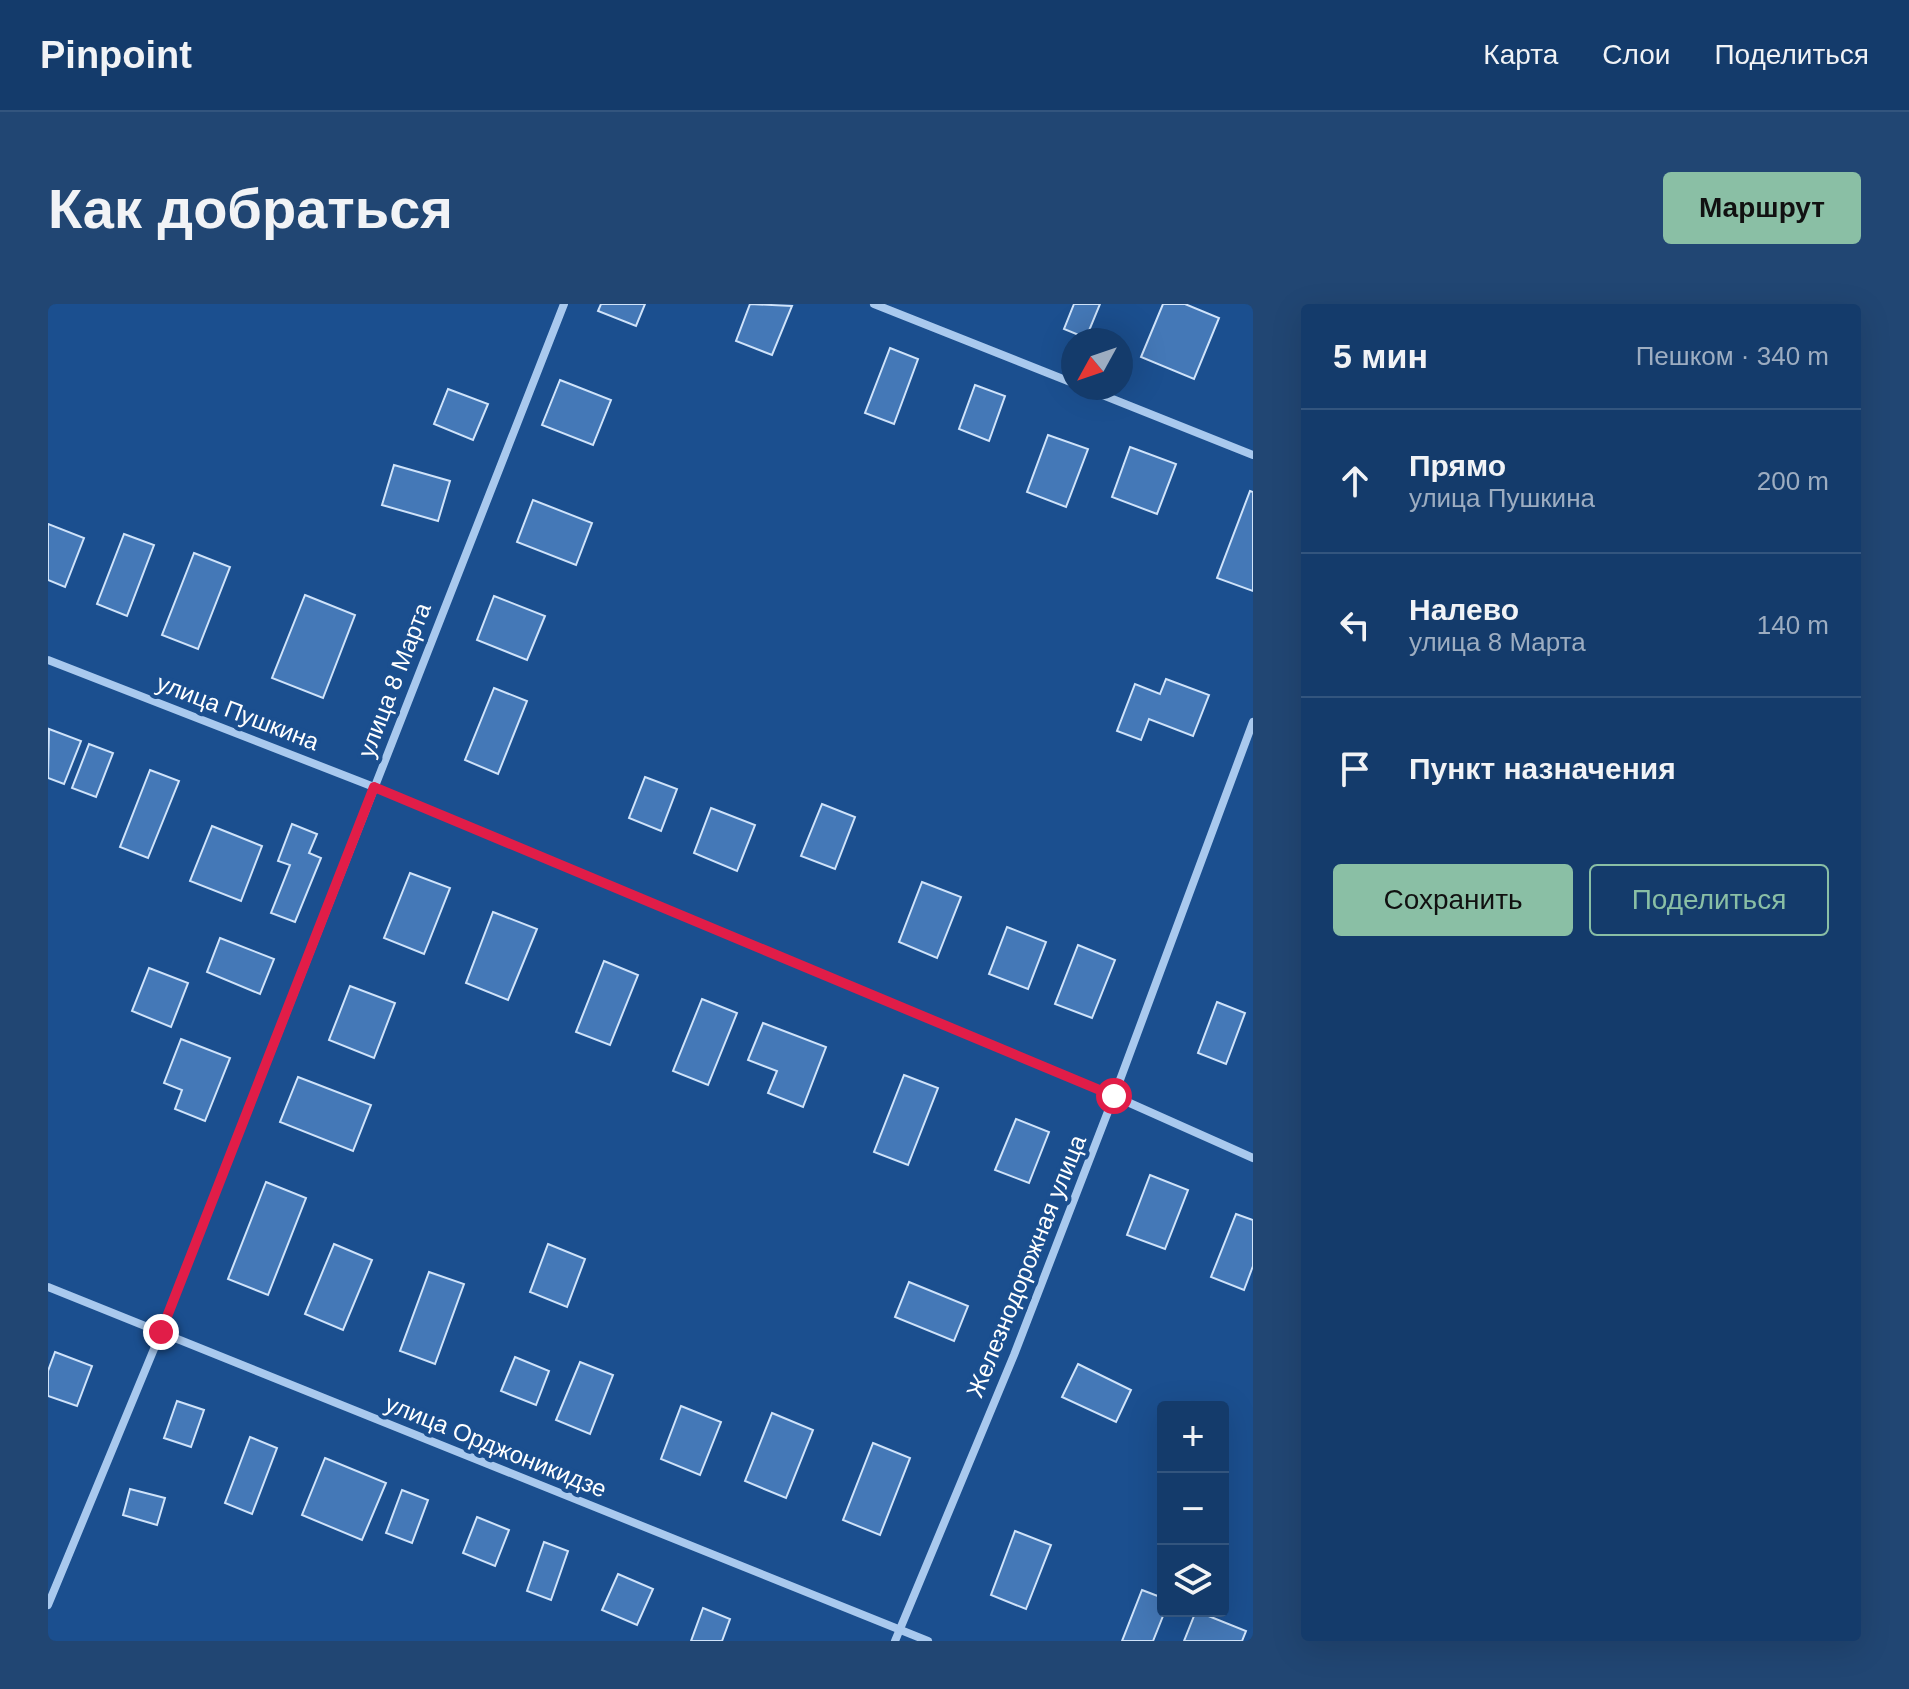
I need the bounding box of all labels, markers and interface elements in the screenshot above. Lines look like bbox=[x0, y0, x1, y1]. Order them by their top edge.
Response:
text: Pinpoint bbox=[40, 34, 192, 76]
text: Карта bbox=[1483, 39, 1558, 70]
text: Слои bbox=[1602, 39, 1670, 70]
text: Поделиться bbox=[1714, 39, 1869, 70]
button: Маршрут bbox=[1663, 172, 1861, 244]
text: Как добраться bbox=[48, 177, 453, 240]
north arrow bbox=[1061, 328, 1133, 400]
text: 5 мин bbox=[1333, 337, 1428, 375]
text: Пешком · 340 m bbox=[1636, 341, 1829, 371]
text: Прямо bbox=[1409, 449, 1506, 482]
icon: ahead bbox=[1333, 459, 1377, 503]
text: 200 m bbox=[1757, 466, 1829, 496]
text: улица Пушкина bbox=[1409, 483, 1595, 513]
text: Налево bbox=[1409, 593, 1519, 626]
street label: улица 8 Марта bbox=[352, 598, 436, 761]
icon: left bbox=[1333, 603, 1377, 647]
text: 140 m bbox=[1757, 610, 1829, 640]
text: улица 8 Марта bbox=[1409, 627, 1586, 657]
street label: улица Пушкина bbox=[153, 669, 324, 756]
icon: arrive bbox=[1333, 747, 1377, 791]
text: Пункт назначения bbox=[1409, 752, 1676, 785]
button: Сохранить bbox=[1333, 864, 1573, 936]
button: Поделиться bbox=[1589, 864, 1829, 936]
route start bbox=[1096, 1078, 1132, 1114]
street label: Железнодорожная улица bbox=[961, 1130, 1091, 1401]
route end bbox=[143, 1314, 179, 1350]
street label: улица Орджоникидзе bbox=[381, 1389, 611, 1503]
map controls bbox=[1157, 1401, 1229, 1617]
button: + bbox=[1157, 1401, 1229, 1473]
button: − bbox=[1157, 1473, 1229, 1545]
button: layers bbox=[1157, 1545, 1229, 1617]

